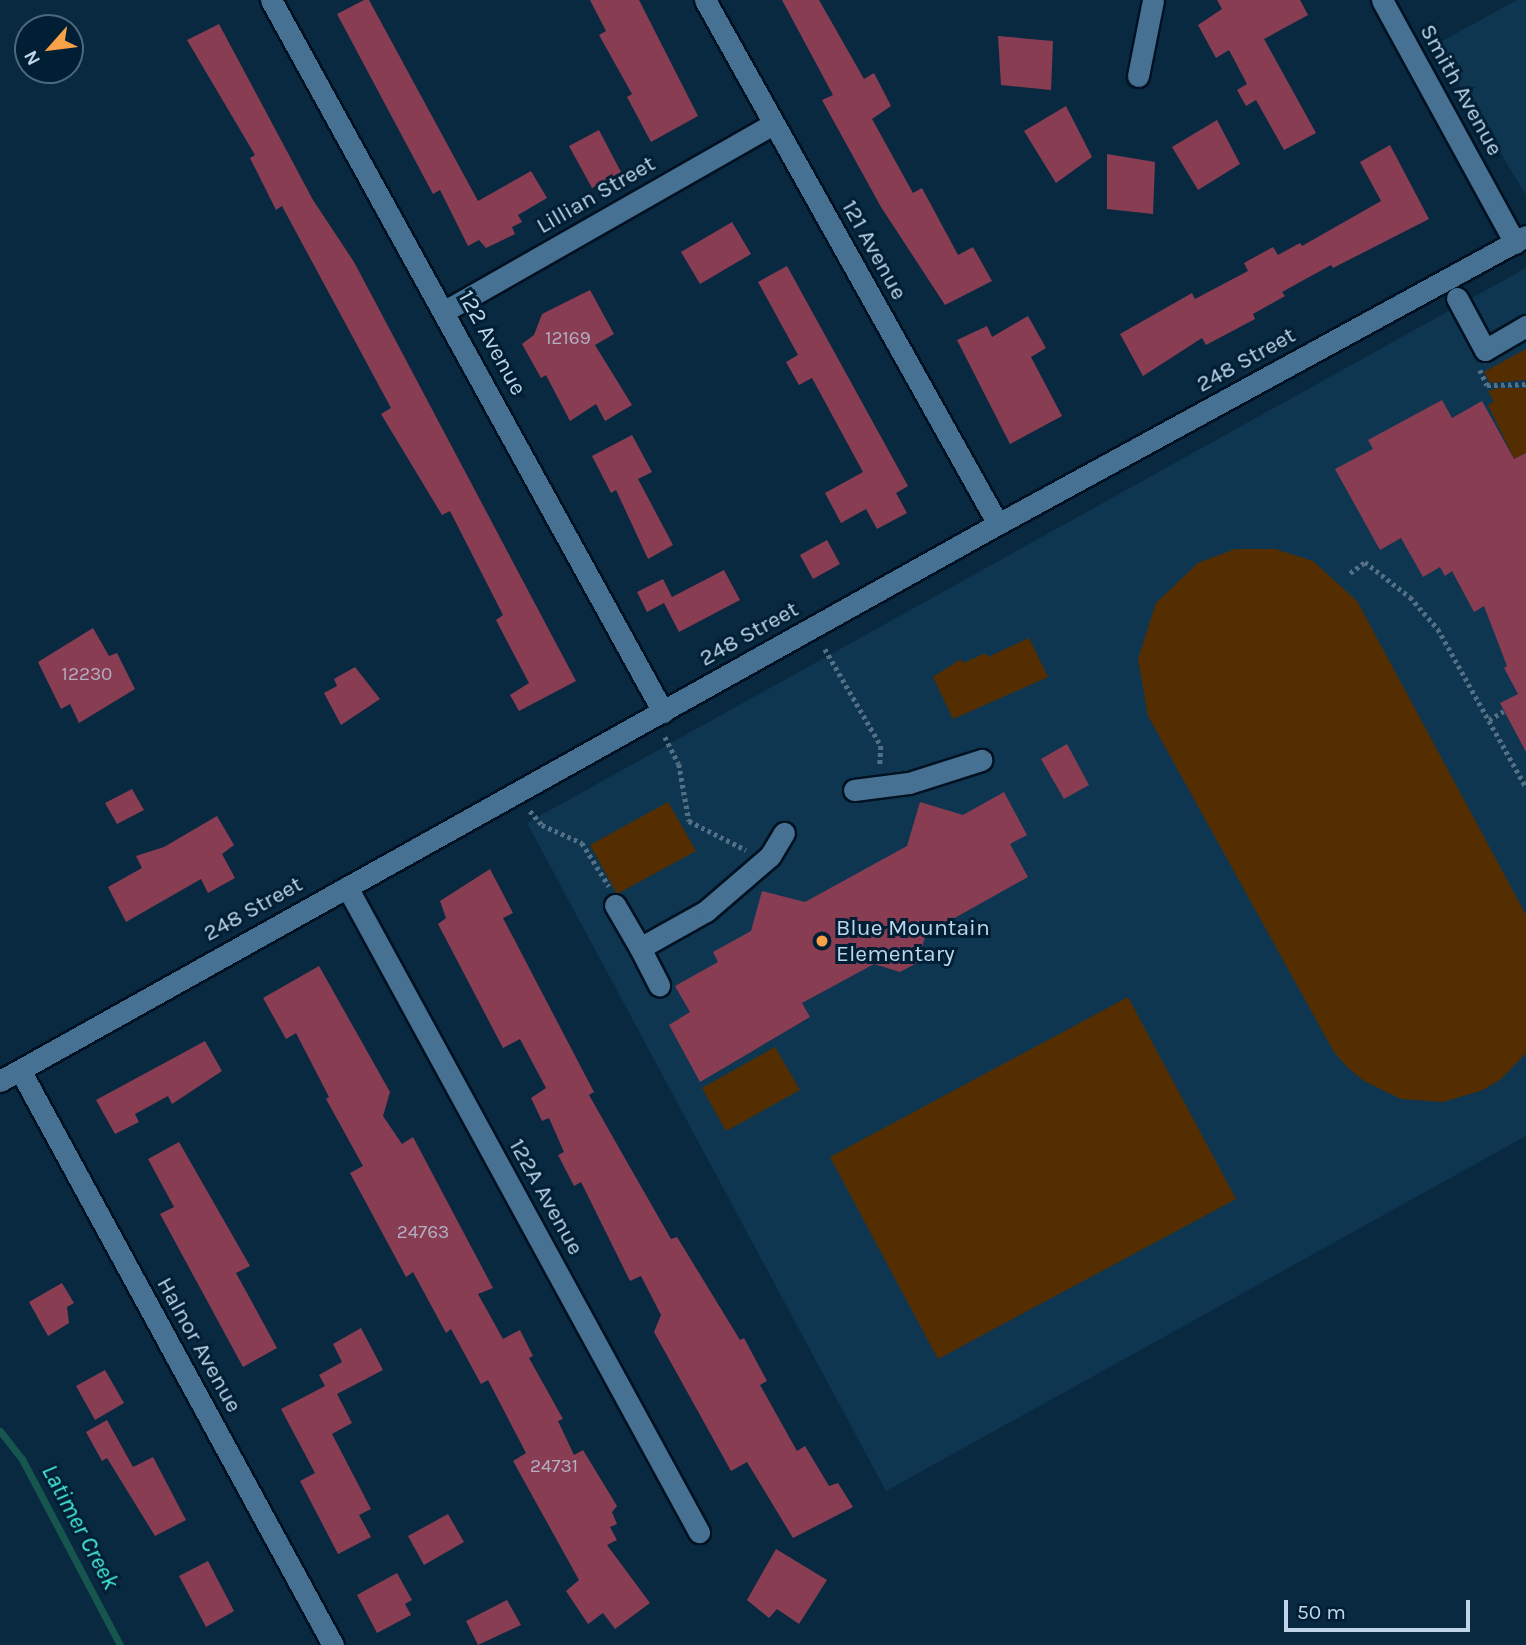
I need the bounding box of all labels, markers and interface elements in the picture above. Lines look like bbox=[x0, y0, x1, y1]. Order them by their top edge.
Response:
north arrow bbox=[14, 14, 84, 84]
street label: Smith Avenue bbox=[1414, 19, 1508, 161]
text: N bbox=[19, 47, 45, 69]
street label: Lillian Street bbox=[532, 150, 660, 240]
street label: 121 Avenue bbox=[835, 195, 913, 305]
street label: 122 Avenue bbox=[452, 286, 532, 400]
street label: 248 Street bbox=[1192, 322, 1300, 398]
house number: 12169 bbox=[545, 328, 591, 350]
street label: 248 Street bbox=[695, 596, 803, 672]
house number: 12230 bbox=[62, 664, 112, 686]
street label: 248 Street bbox=[199, 871, 307, 947]
place label: Blue Mountain Elementary bbox=[836, 914, 990, 968]
marker: Blue Mountain Elementary bbox=[814, 933, 830, 949]
street label: 122A Avenue bbox=[503, 1134, 589, 1260]
house number: 24763 bbox=[397, 1222, 449, 1244]
street label: Halnor Avenue bbox=[150, 1273, 248, 1417]
house number: 24731 bbox=[530, 1456, 578, 1478]
water label: Latimer Creek bbox=[35, 1460, 125, 1594]
scale bar bbox=[1288, 1586, 1474, 1630]
text: 50 m bbox=[1297, 1600, 1346, 1624]

